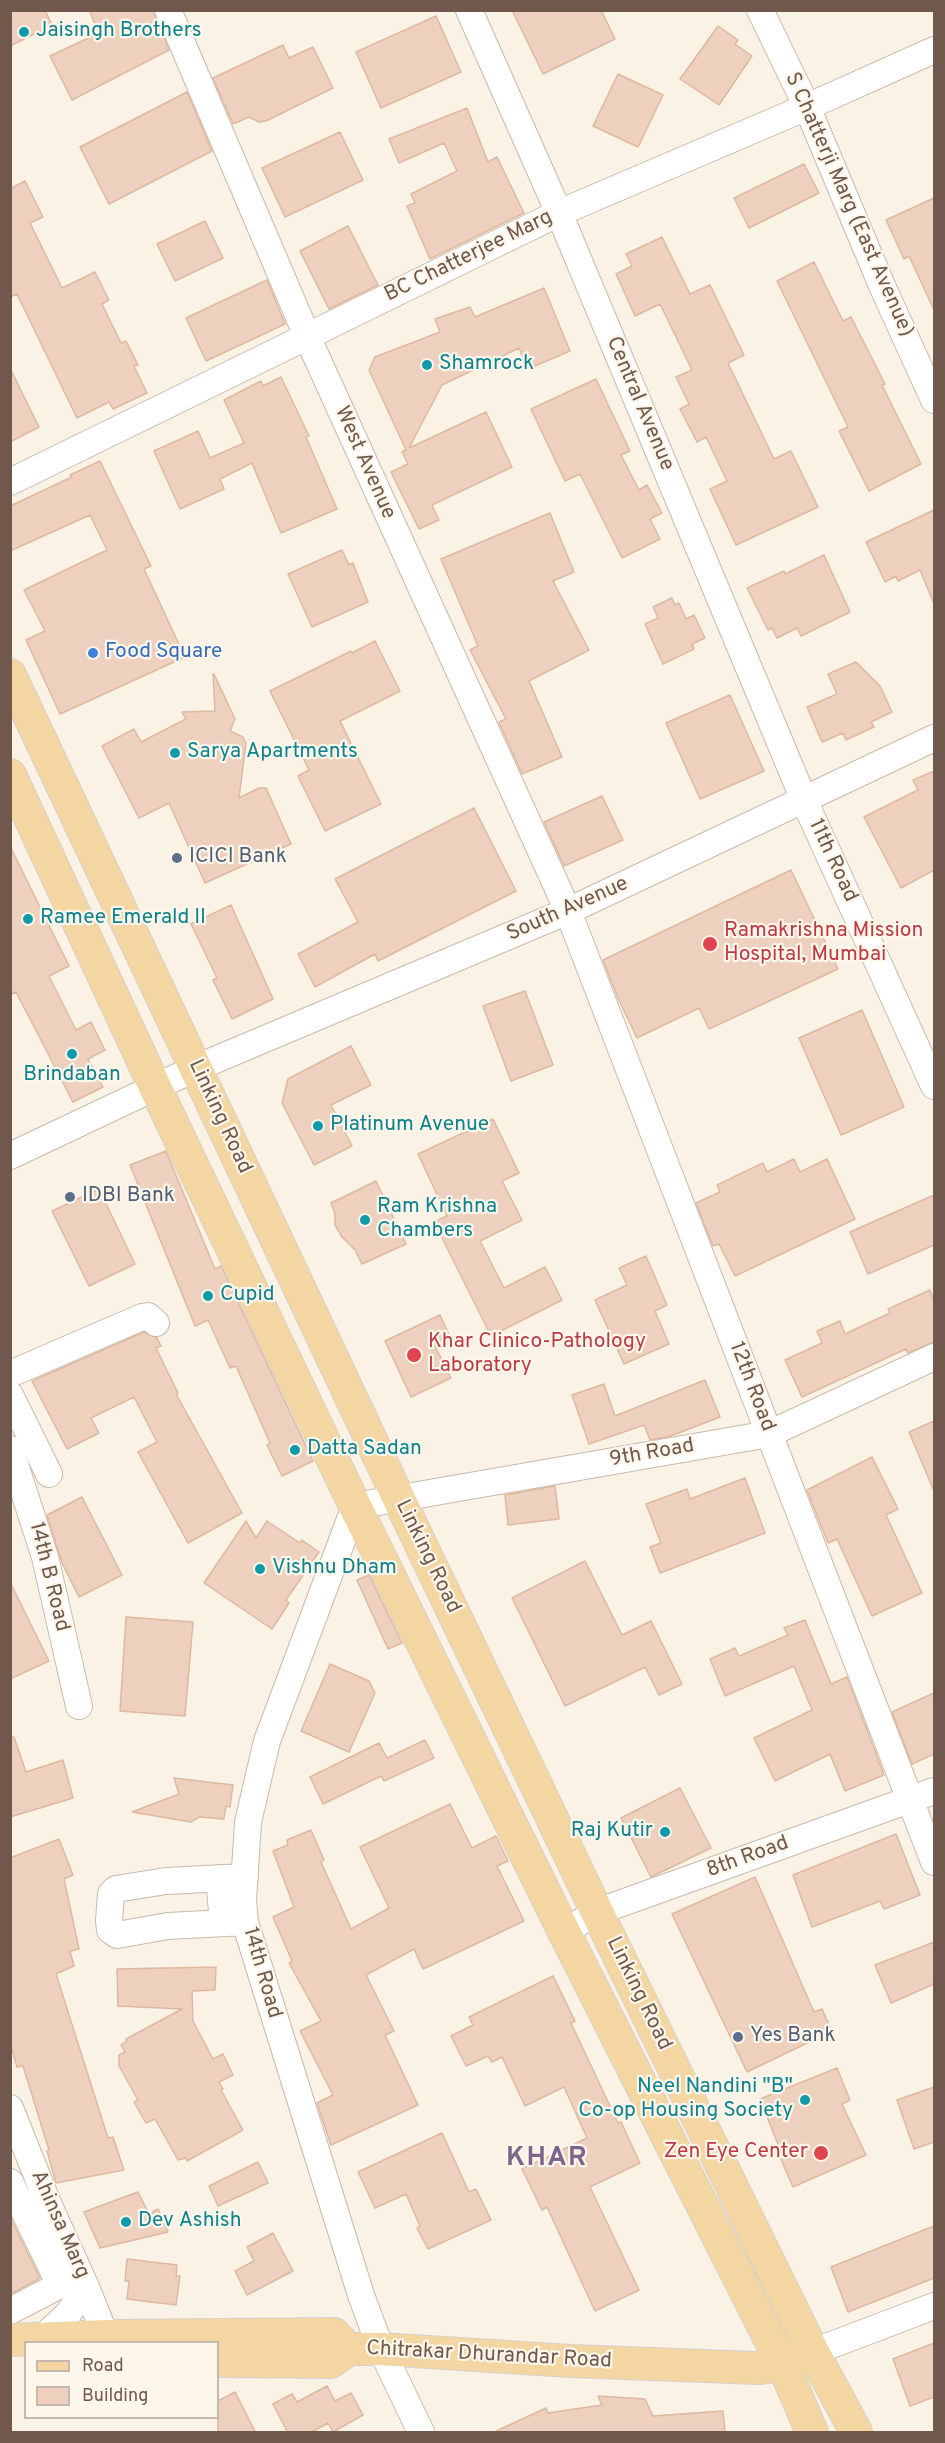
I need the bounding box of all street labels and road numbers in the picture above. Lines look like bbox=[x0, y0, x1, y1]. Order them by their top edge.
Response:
street label: S Chatterji Marg (East Avenue) bbox=[778, 69, 918, 341]
street label: BC Chatterjee Marg bbox=[381, 205, 557, 309]
street label: Central Avenue bbox=[599, 333, 679, 475]
street label: West Avenue bbox=[328, 403, 400, 523]
street label: 11th Road bbox=[802, 816, 862, 906]
street label: South Avenue bbox=[503, 872, 633, 948]
street label: Linking Road bbox=[182, 1056, 256, 1178]
street label: 12th Road bbox=[722, 1339, 780, 1435]
street label: 9th Road bbox=[608, 1434, 696, 1474]
street label: Linking Road bbox=[389, 1496, 465, 1618]
street label: 14th B Road bbox=[22, 1520, 74, 1634]
street label: 8th Road bbox=[704, 1832, 792, 1884]
street label: 14th Road bbox=[236, 1925, 286, 2021]
street label: Linking Road bbox=[600, 1933, 676, 2055]
street label: Ahinsa Marg bbox=[24, 2167, 94, 2283]
street label: Chitrakar Dhurandar Road bbox=[366, 2337, 612, 2375]

